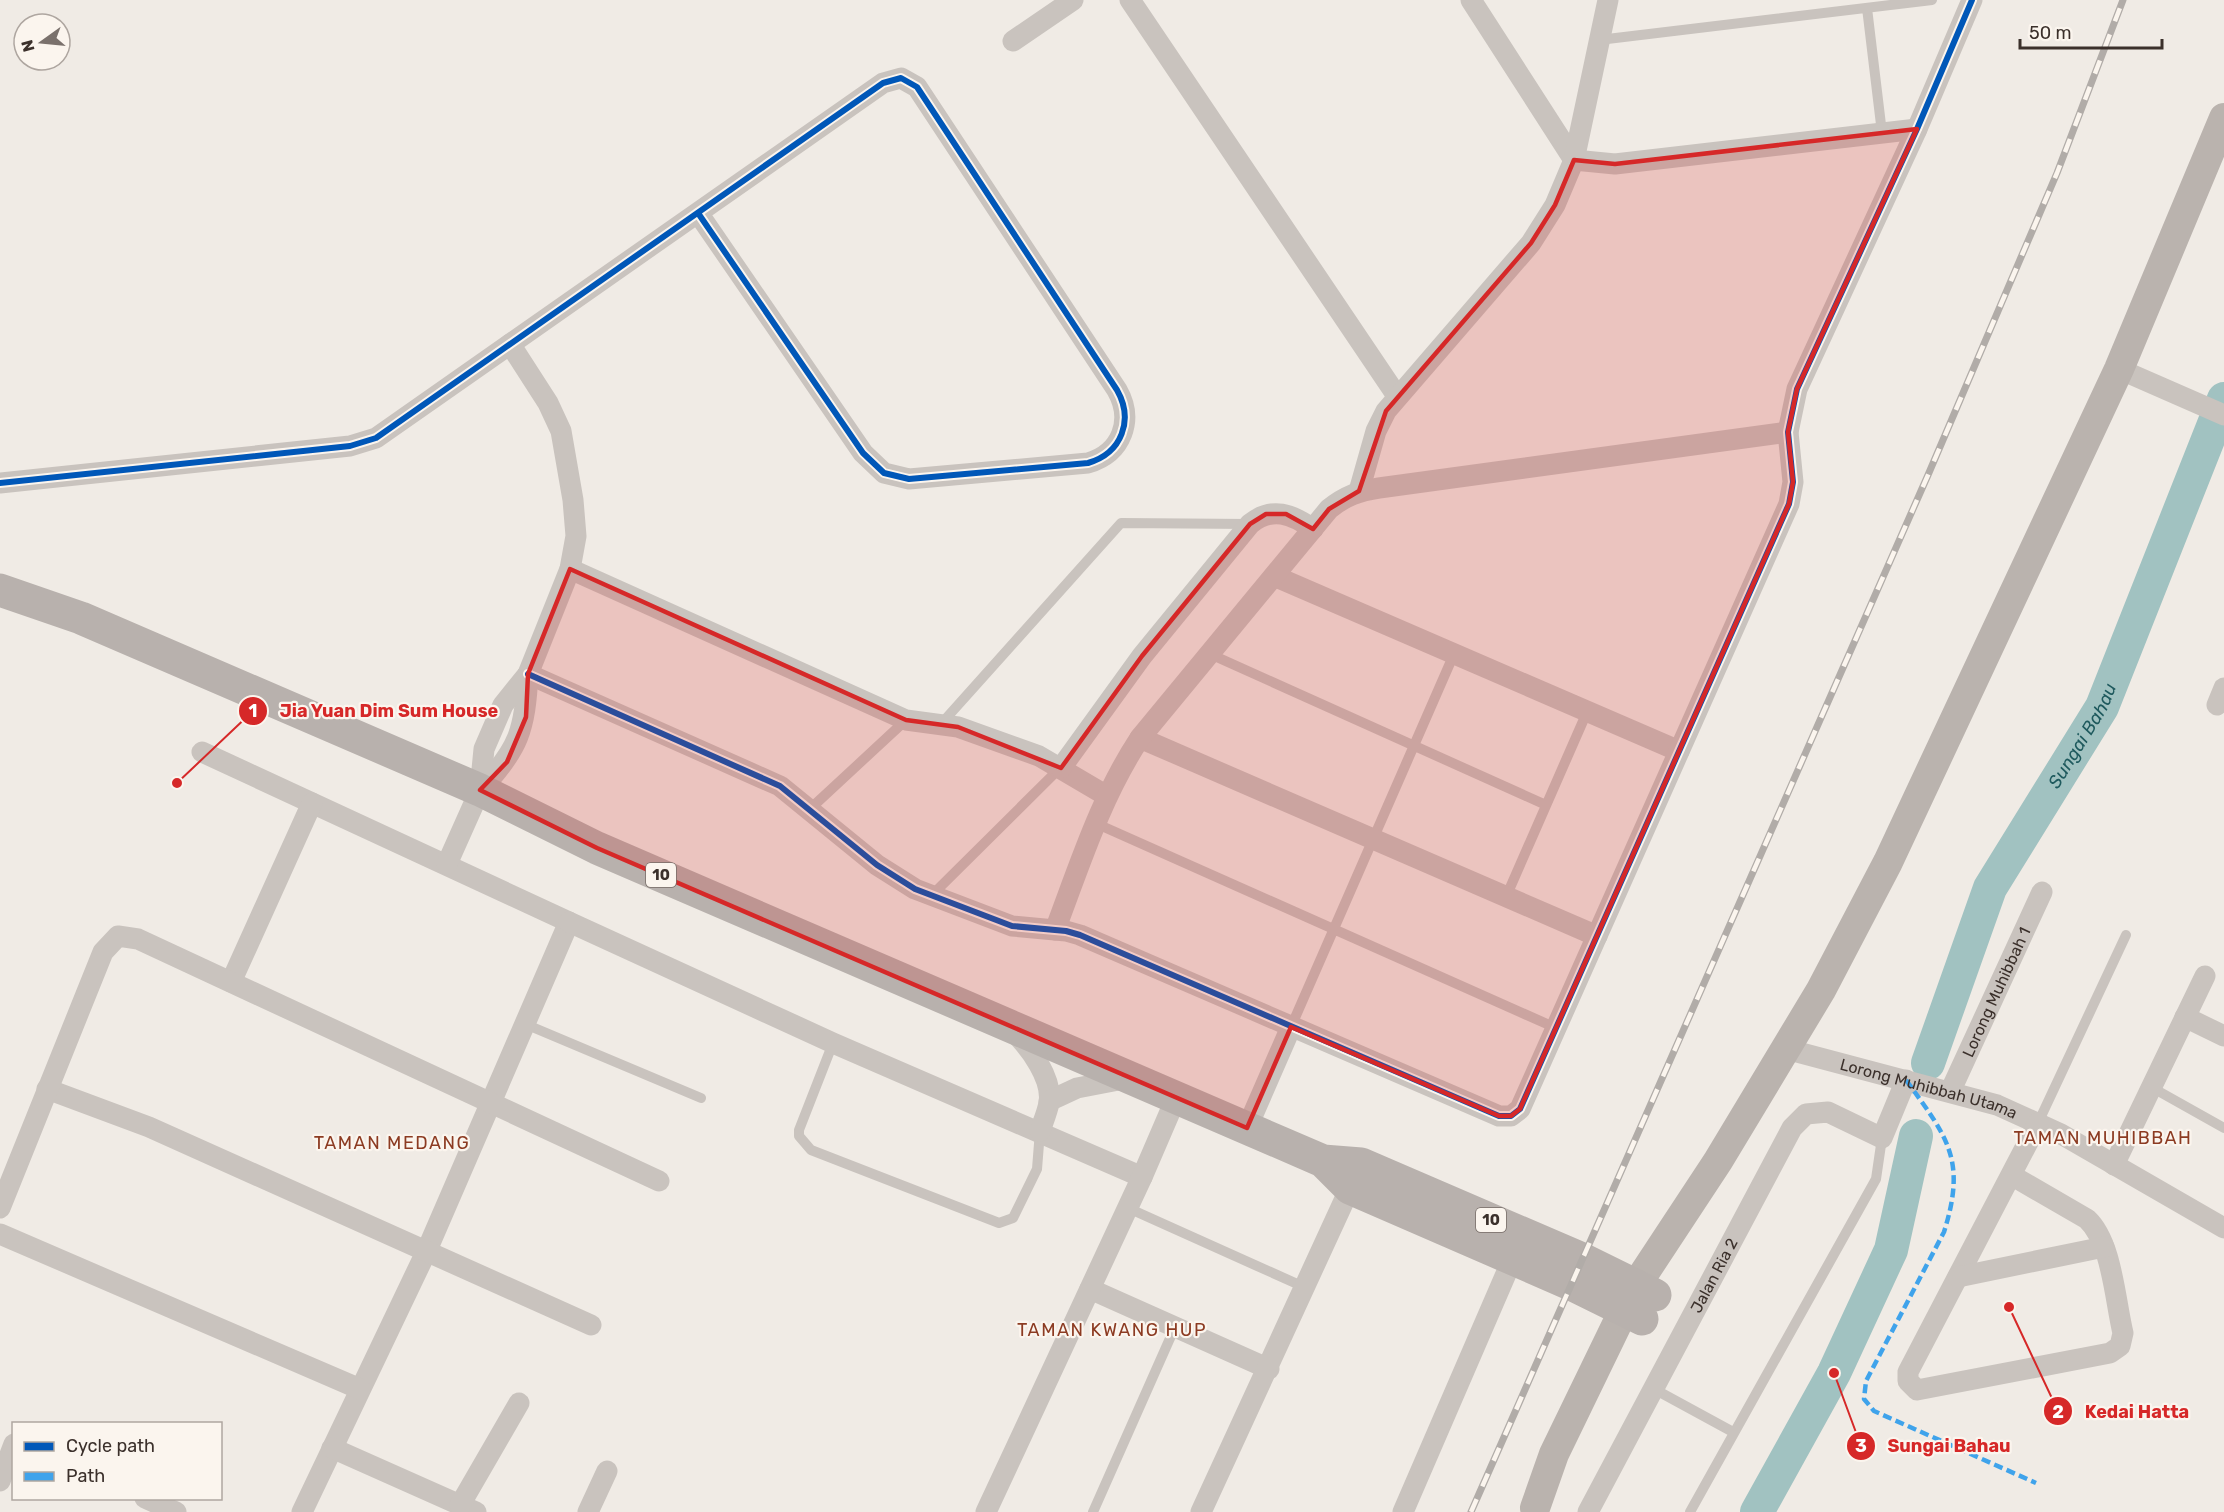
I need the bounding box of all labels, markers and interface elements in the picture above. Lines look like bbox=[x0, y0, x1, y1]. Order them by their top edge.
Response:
north arrow bbox=[12, 12, 72, 72]
scale bar bbox=[2020, 12, 2162, 50]
text: 50 m bbox=[2029, 22, 2072, 44]
text: N bbox=[17, 38, 39, 54]
water label: Sungai Bahau bbox=[2043, 680, 2121, 792]
callout: Jia Yuan Dim Sum House bbox=[238, 693, 511, 729]
text: 1 bbox=[249, 700, 257, 722]
text: Jia Yuan Dim Sum House bbox=[280, 700, 499, 722]
road number: 10 bbox=[646, 863, 676, 887]
street label: Lorong Muhibbah 1 bbox=[1958, 924, 2034, 1060]
street label: Lorong Muhibbah Utama bbox=[1838, 1054, 2020, 1122]
district label: TAMAN MUHIBBAH bbox=[2014, 1127, 2192, 1149]
district label: TAMAN MEDANG bbox=[314, 1132, 470, 1154]
road number: 10 bbox=[1476, 1208, 1506, 1232]
street label: Jalan Ria 2 bbox=[1686, 1235, 1741, 1316]
district label: TAMAN KWANG HUP bbox=[1017, 1319, 1207, 1341]
callout: Kedai Hatta bbox=[2043, 1393, 2201, 1429]
text: 2 bbox=[2052, 1401, 2064, 1423]
text: Kedai Hatta bbox=[2085, 1401, 2189, 1423]
legend bbox=[12, 1422, 222, 1500]
callout: Sungai Bahau bbox=[1846, 1428, 2023, 1464]
text: Cycle path bbox=[66, 1435, 155, 1457]
text: 3 bbox=[1855, 1435, 1867, 1457]
text: Sungai Bahau bbox=[1887, 1435, 2011, 1457]
text: Path bbox=[66, 1465, 105, 1487]

